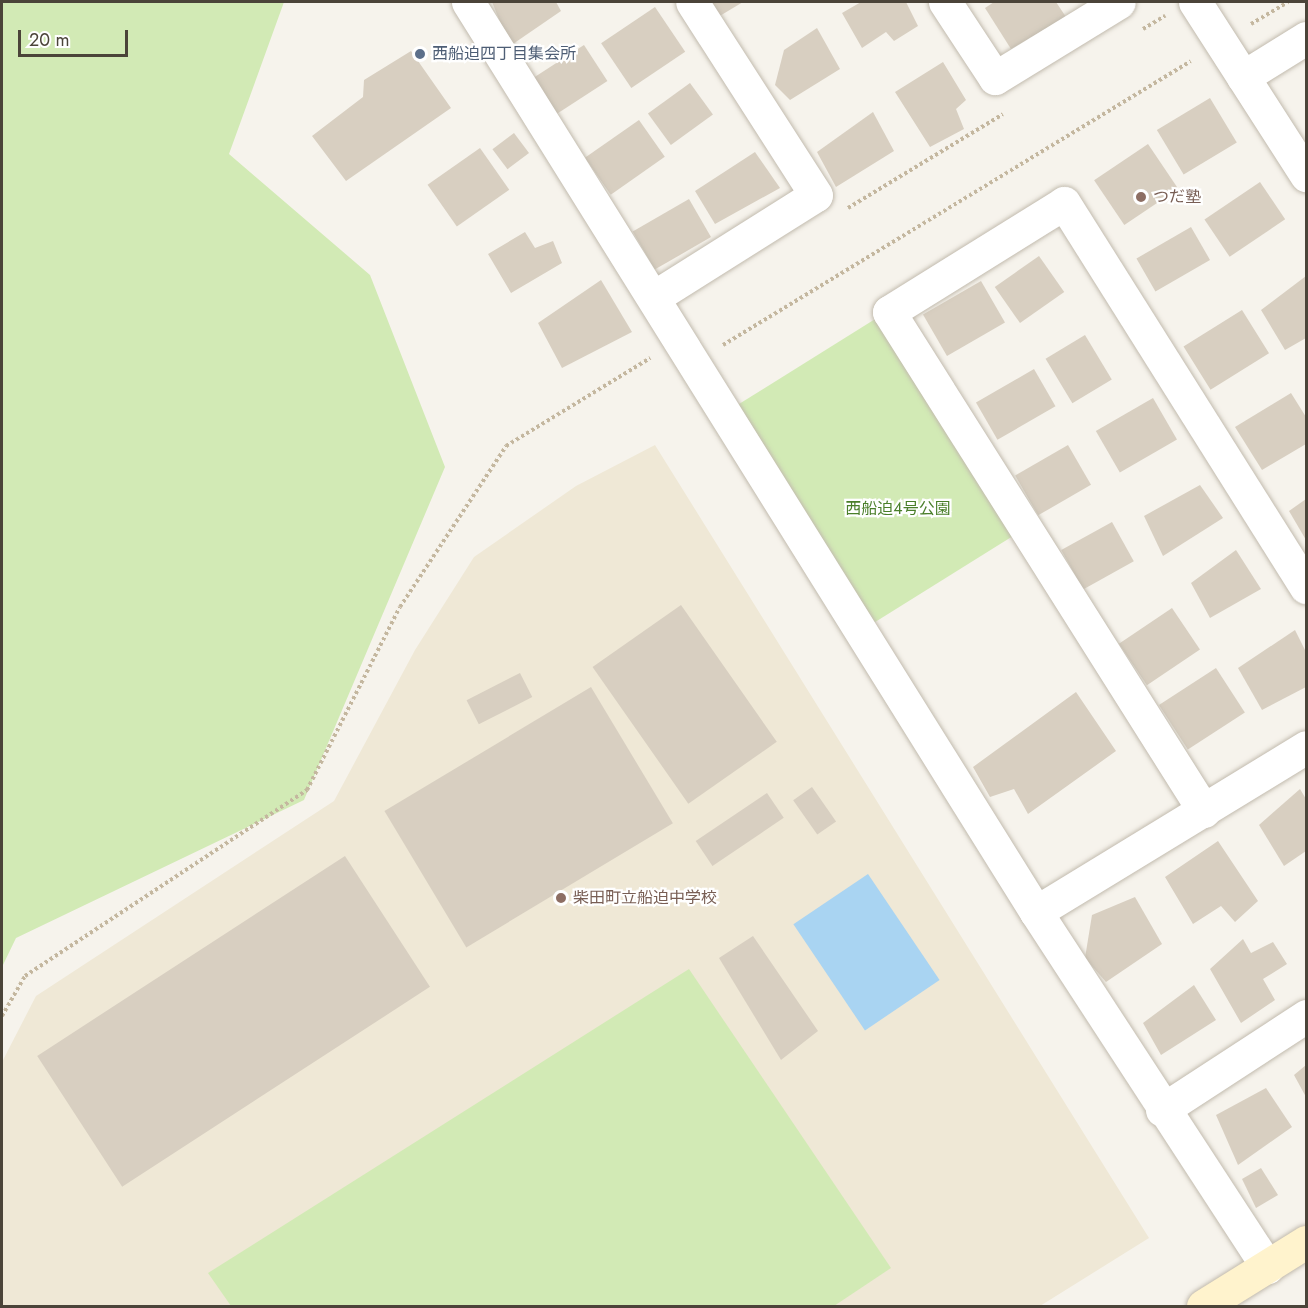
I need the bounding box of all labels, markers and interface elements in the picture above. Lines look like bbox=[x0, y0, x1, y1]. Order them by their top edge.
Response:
scale bar bbox=[21, 18, 130, 56]
text: 20 m bbox=[29, 27, 69, 53]
place label: 西船迫四丁目集会所 bbox=[432, 44, 576, 64]
marker: 西船迫四丁目集会所 bbox=[413, 47, 427, 61]
place label: つだ塾 bbox=[1153, 187, 1201, 207]
marker: つだ塾 bbox=[1134, 190, 1148, 204]
park label: 西船迫4号公園 bbox=[845, 499, 951, 519]
place label: 柴田町立船迫中学校 bbox=[573, 888, 717, 908]
marker: 柴田町立船迫中学校 bbox=[554, 891, 568, 905]

